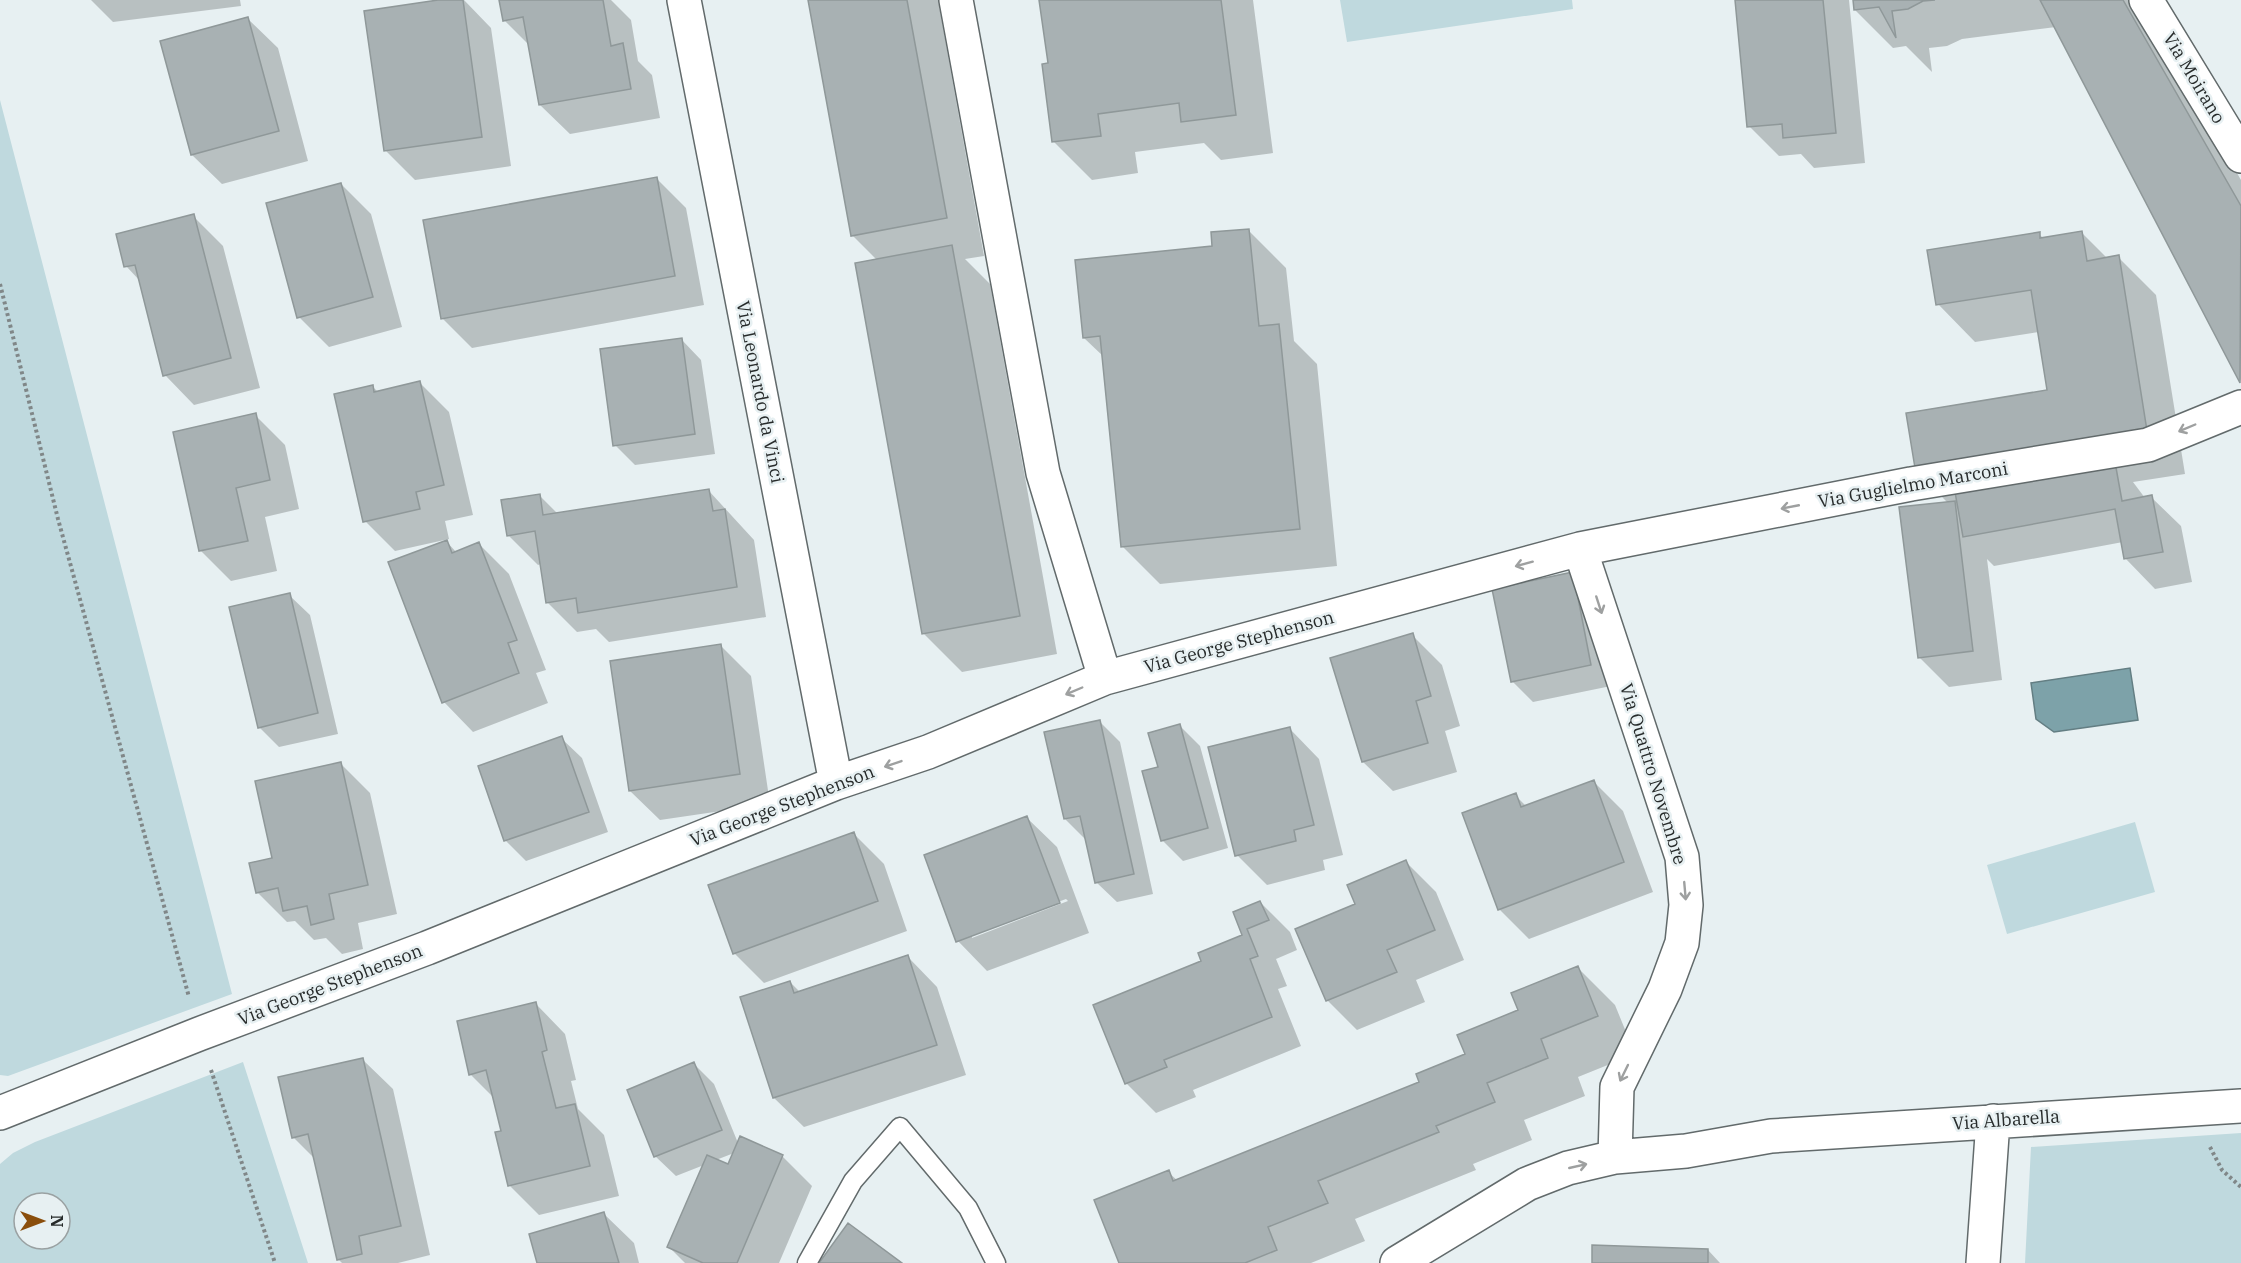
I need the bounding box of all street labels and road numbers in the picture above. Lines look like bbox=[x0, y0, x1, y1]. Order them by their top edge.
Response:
street label: Via Moirano bbox=[2158, 28, 2231, 127]
street label: Via Leonardo da Vinci bbox=[732, 299, 789, 485]
street label: Via Guglielmo Marconi bbox=[1816, 456, 2010, 513]
street label: Via George Stephenson bbox=[1141, 605, 1336, 678]
street label: Via Quattro Novembre bbox=[1615, 680, 1692, 867]
street label: Via George Stephenson bbox=[686, 760, 877, 851]
street label: Via George Stephenson bbox=[234, 939, 425, 1030]
street label: Via Albarella bbox=[1951, 1104, 2061, 1135]

